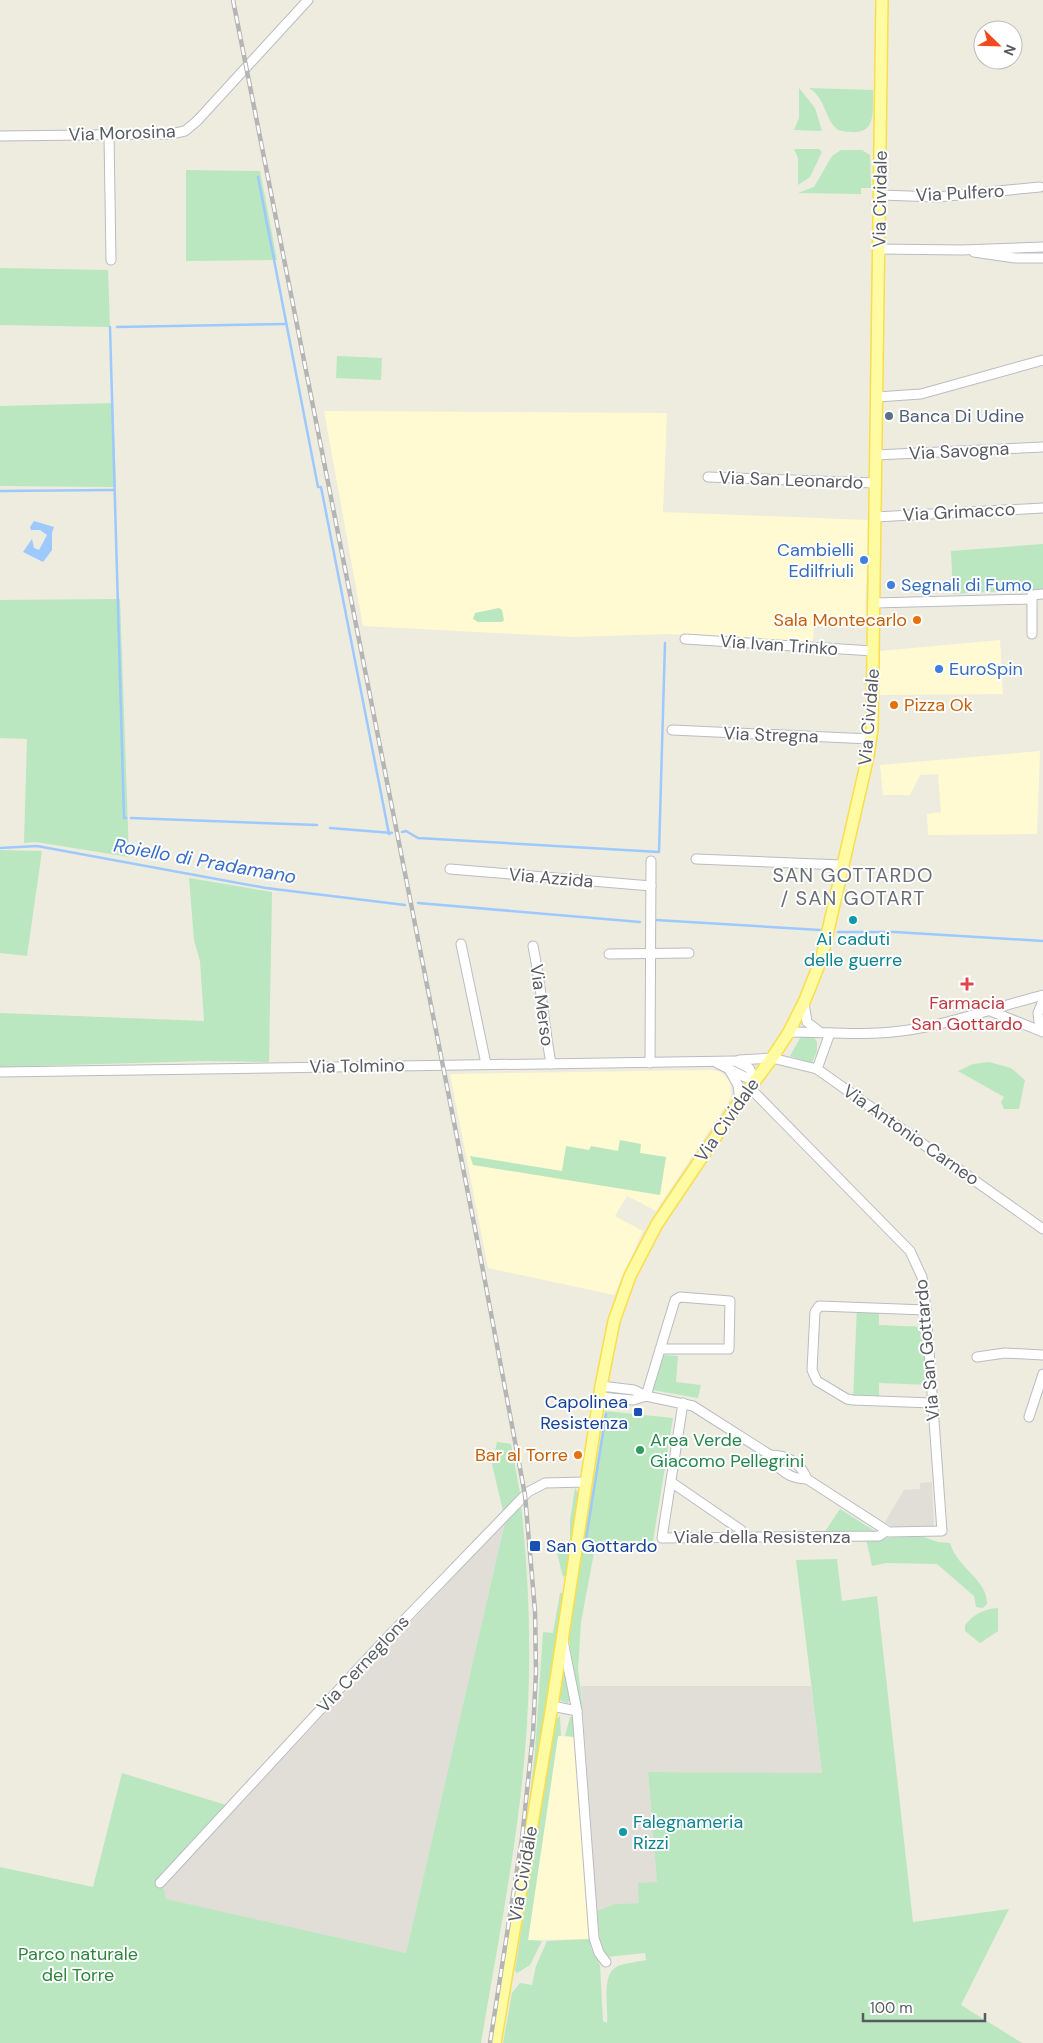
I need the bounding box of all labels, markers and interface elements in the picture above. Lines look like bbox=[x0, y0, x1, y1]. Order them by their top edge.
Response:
north arrow bbox=[973, 20, 1023, 70]
text: N bbox=[1000, 42, 1020, 58]
street label: Via Morosina bbox=[68, 119, 176, 147]
street label: Via Cividale bbox=[867, 150, 893, 248]
street label: Via Pulfero bbox=[915, 179, 1005, 207]
place label: Banca Di Udine bbox=[899, 404, 1024, 428]
marker: Banca Di Udine bbox=[883, 410, 895, 422]
street label: Via Savogna bbox=[908, 436, 1010, 466]
street label: Via San Leonardo bbox=[718, 465, 864, 495]
street label: Via Grimacco bbox=[902, 497, 1016, 527]
place label: Cambielli Edilfriuli bbox=[777, 538, 854, 583]
marker: Cambielli Edilfriuli bbox=[858, 554, 870, 566]
place label: Segnali di Fumo bbox=[901, 573, 1032, 597]
marker: Segnali di Fumo bbox=[885, 579, 897, 591]
place label: Sala Montecarlo bbox=[774, 608, 907, 632]
marker: Sala Montecarlo bbox=[911, 614, 923, 626]
street label: Via Ivan Trinko bbox=[719, 629, 839, 661]
place label: EuroSpin bbox=[949, 657, 1023, 681]
marker: EuroSpin bbox=[933, 663, 945, 675]
street label: Via Cividale bbox=[853, 667, 885, 767]
place label: Pizza Ok bbox=[904, 693, 973, 717]
marker: Pizza Ok bbox=[888, 699, 900, 711]
street label: Via Stregna bbox=[723, 721, 819, 749]
water label: Roiello di Pradamano bbox=[112, 833, 298, 889]
street label: Via Azzida bbox=[508, 862, 594, 894]
district label: SAN GOTTARDO / SAN GOTART bbox=[772, 862, 934, 911]
marker: Ai caduti delle guerre bbox=[847, 914, 859, 926]
place label: Ai caduti delle guerre bbox=[804, 927, 902, 972]
street label: Via Merso bbox=[524, 962, 560, 1048]
marker: Farmacia San Gottardo bbox=[961, 978, 973, 990]
place label: Farmacia San Gottardo bbox=[911, 991, 1023, 1036]
street label: Via Tolmino bbox=[309, 1053, 405, 1079]
street label: Via Cividale bbox=[689, 1073, 765, 1167]
street label: Via Antonio Carneo bbox=[838, 1079, 984, 1191]
street label: Via San Gottardo bbox=[909, 1278, 945, 1422]
place label: Capolinea Resistenza bbox=[540, 1390, 628, 1435]
marker: Capolinea Resistenza bbox=[632, 1406, 644, 1418]
place label: Area Verde Giacomo Pellegrini bbox=[650, 1428, 804, 1473]
place label: Bar al Torre bbox=[475, 1443, 568, 1467]
marker: Area Verde Giacomo Pellegrini bbox=[634, 1444, 646, 1456]
marker: Bar al Torre bbox=[572, 1449, 584, 1461]
street label: Viale della Resistenza bbox=[673, 1525, 851, 1549]
place label: San Gottardo bbox=[546, 1534, 658, 1558]
marker: San Gottardo bbox=[528, 1539, 542, 1553]
street label: Via Cerneglons bbox=[311, 1610, 415, 1718]
place label: Falegnameria Rizzi bbox=[633, 1810, 743, 1855]
street label: Via Cividale bbox=[503, 1824, 543, 1924]
marker: Falegnameria Rizzi bbox=[617, 1826, 629, 1838]
park label: Parco naturale del Torre bbox=[18, 1942, 138, 1987]
scale bar bbox=[863, 1990, 986, 2022]
text: 100 m bbox=[870, 1998, 913, 2018]

